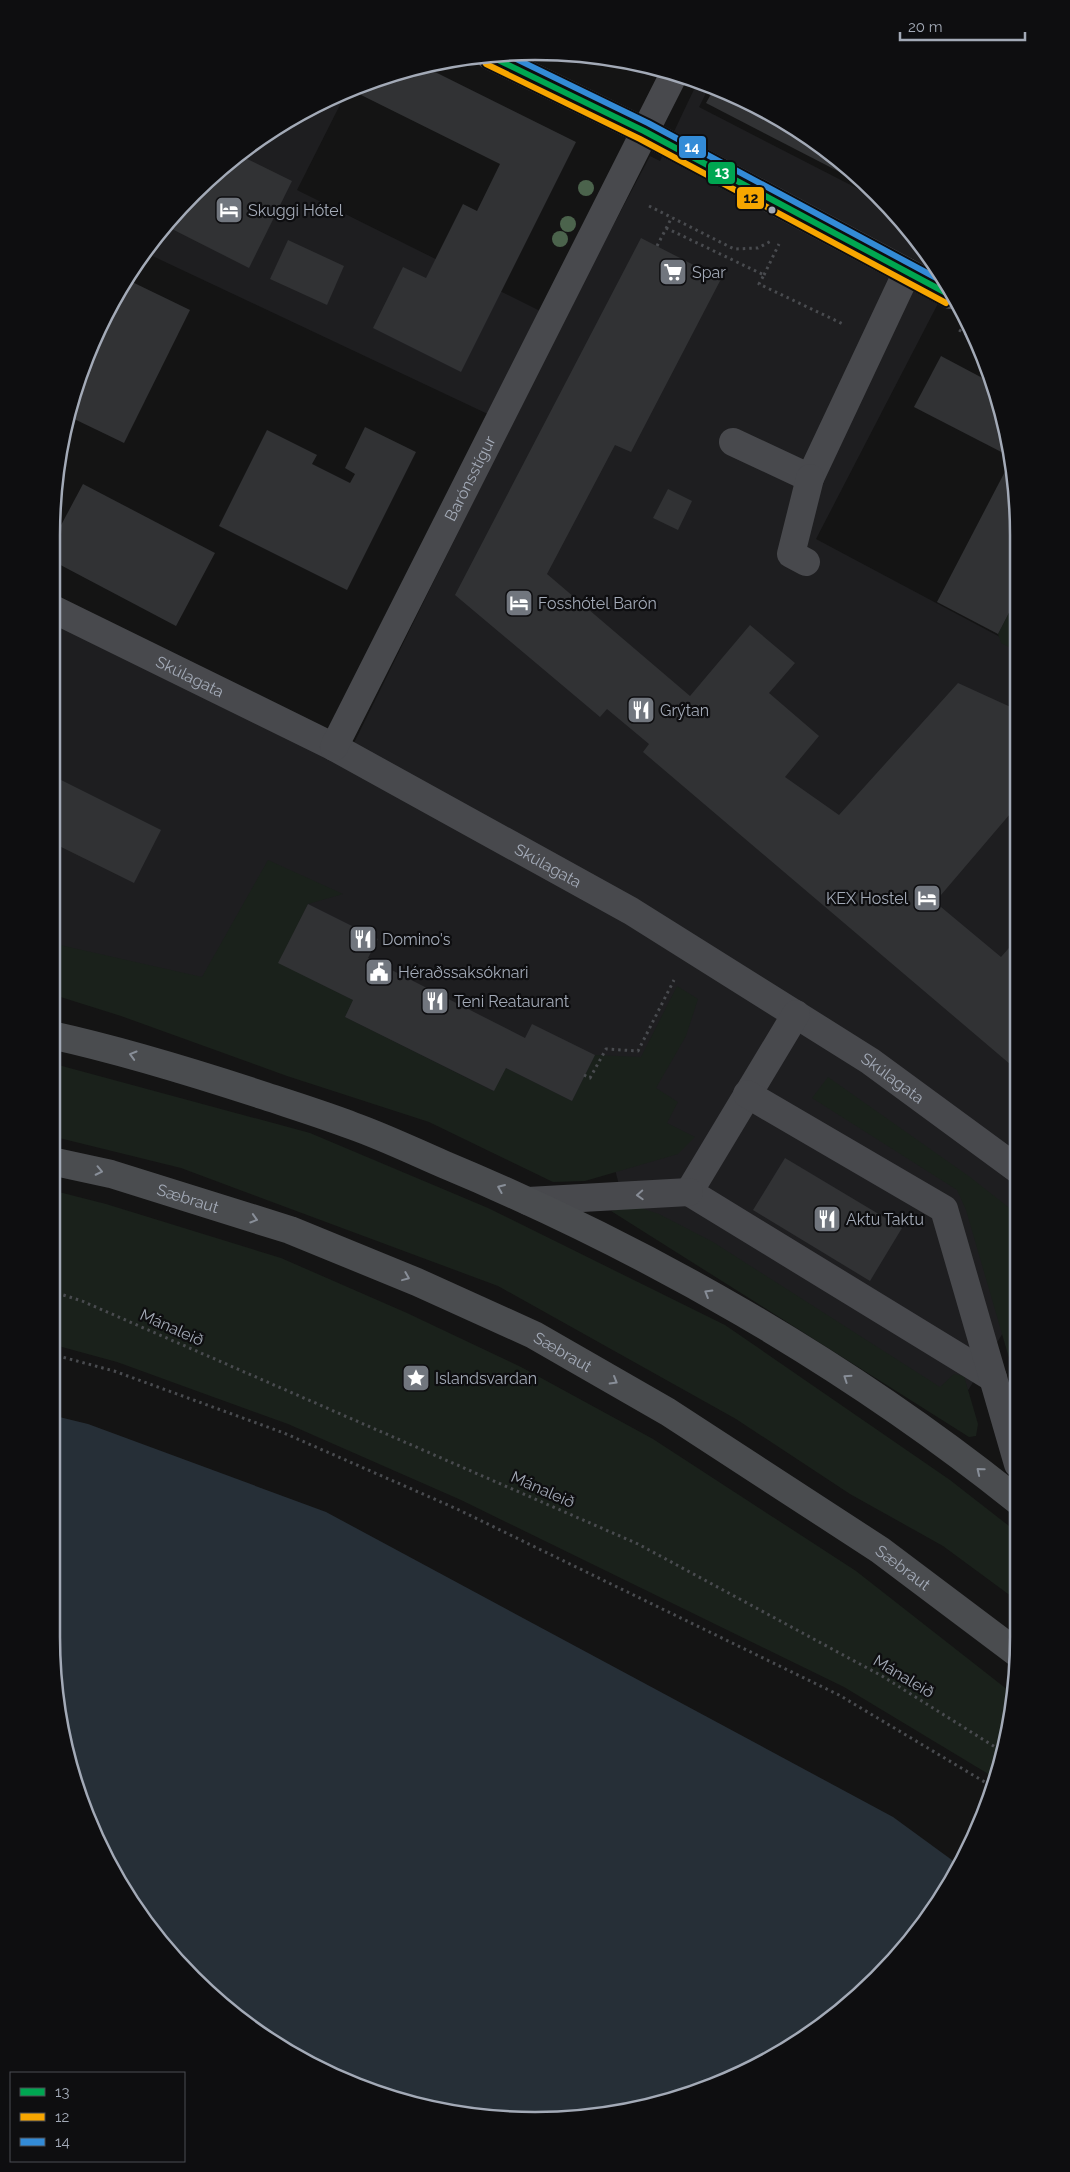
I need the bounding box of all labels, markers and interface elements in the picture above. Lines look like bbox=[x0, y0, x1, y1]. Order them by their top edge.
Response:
scale bar bbox=[900, 10, 1025, 42]
text: 20 m bbox=[908, 18, 943, 36]
line badge: 14 bbox=[678, 135, 707, 159]
text: 14 bbox=[685, 139, 699, 155]
line badge: 13 bbox=[707, 161, 736, 185]
text: 13 bbox=[715, 164, 730, 180]
line badge: 12 bbox=[736, 186, 765, 210]
text: 12 bbox=[744, 190, 759, 206]
hotel icon: Skuggi Hótel bbox=[214, 195, 244, 225]
place label: Skuggi Hótel bbox=[248, 201, 344, 220]
unlabelled marker bbox=[767, 205, 777, 215]
supermarket icon: Spar bbox=[658, 257, 688, 287]
place label: Spar bbox=[692, 263, 726, 282]
street label: Barónsstígur bbox=[441, 432, 500, 524]
hotel icon: Fosshótel Barón bbox=[504, 588, 534, 618]
place label: Fosshótel Barón bbox=[538, 594, 657, 613]
street label: Skúlagata bbox=[153, 652, 227, 702]
restaurant icon: Grýtan bbox=[626, 695, 656, 725]
place label: Grýtan bbox=[660, 701, 709, 720]
street label: Skúlagata bbox=[511, 840, 585, 892]
hotel icon: KEX Hostel bbox=[912, 883, 942, 913]
place label: KEX Hostel bbox=[826, 889, 909, 908]
restaurant icon: Domino's bbox=[348, 924, 378, 954]
place label: Domino's bbox=[382, 930, 451, 949]
public building icon: Héraðssaksóknari bbox=[364, 957, 394, 987]
place label: Héraðssaksóknari bbox=[398, 963, 529, 982]
restaurant icon: Teni Reataurant bbox=[420, 986, 450, 1016]
place label: Teni Reataurant bbox=[454, 992, 570, 1011]
street label: Skúlagata bbox=[858, 1049, 928, 1108]
one-way arrow bbox=[129, 1050, 138, 1061]
one-way arrow bbox=[94, 1165, 103, 1176]
street label: Sæbraut bbox=[155, 1180, 222, 1217]
one-way arrow bbox=[497, 1183, 506, 1194]
one-way arrow bbox=[636, 1189, 644, 1200]
restaurant icon: Aktu Taktu bbox=[812, 1204, 842, 1234]
place label: Aktu Taktu bbox=[846, 1210, 924, 1229]
one-way arrow bbox=[250, 1213, 258, 1223]
one-way arrow bbox=[401, 1271, 410, 1282]
one-way arrow bbox=[705, 1290, 714, 1300]
street label: Mánaleið bbox=[137, 1305, 207, 1350]
street label: Sæbraut bbox=[530, 1328, 596, 1376]
place icon: Islandsvardan bbox=[401, 1363, 431, 1393]
place label: Islandsvardan bbox=[435, 1369, 537, 1388]
one-way arrow bbox=[608, 1374, 617, 1384]
one-way arrow bbox=[843, 1375, 852, 1384]
street label: Mánaleið bbox=[508, 1467, 578, 1512]
one-way arrow bbox=[977, 1468, 986, 1476]
street label: Sæbraut bbox=[872, 1541, 934, 1595]
street label: Mánaleið bbox=[870, 1651, 938, 1702]
legend bbox=[10, 2072, 185, 2162]
text: 13 bbox=[55, 2083, 69, 2101]
text: 12 bbox=[55, 2108, 69, 2126]
text: 14 bbox=[55, 2133, 70, 2151]

